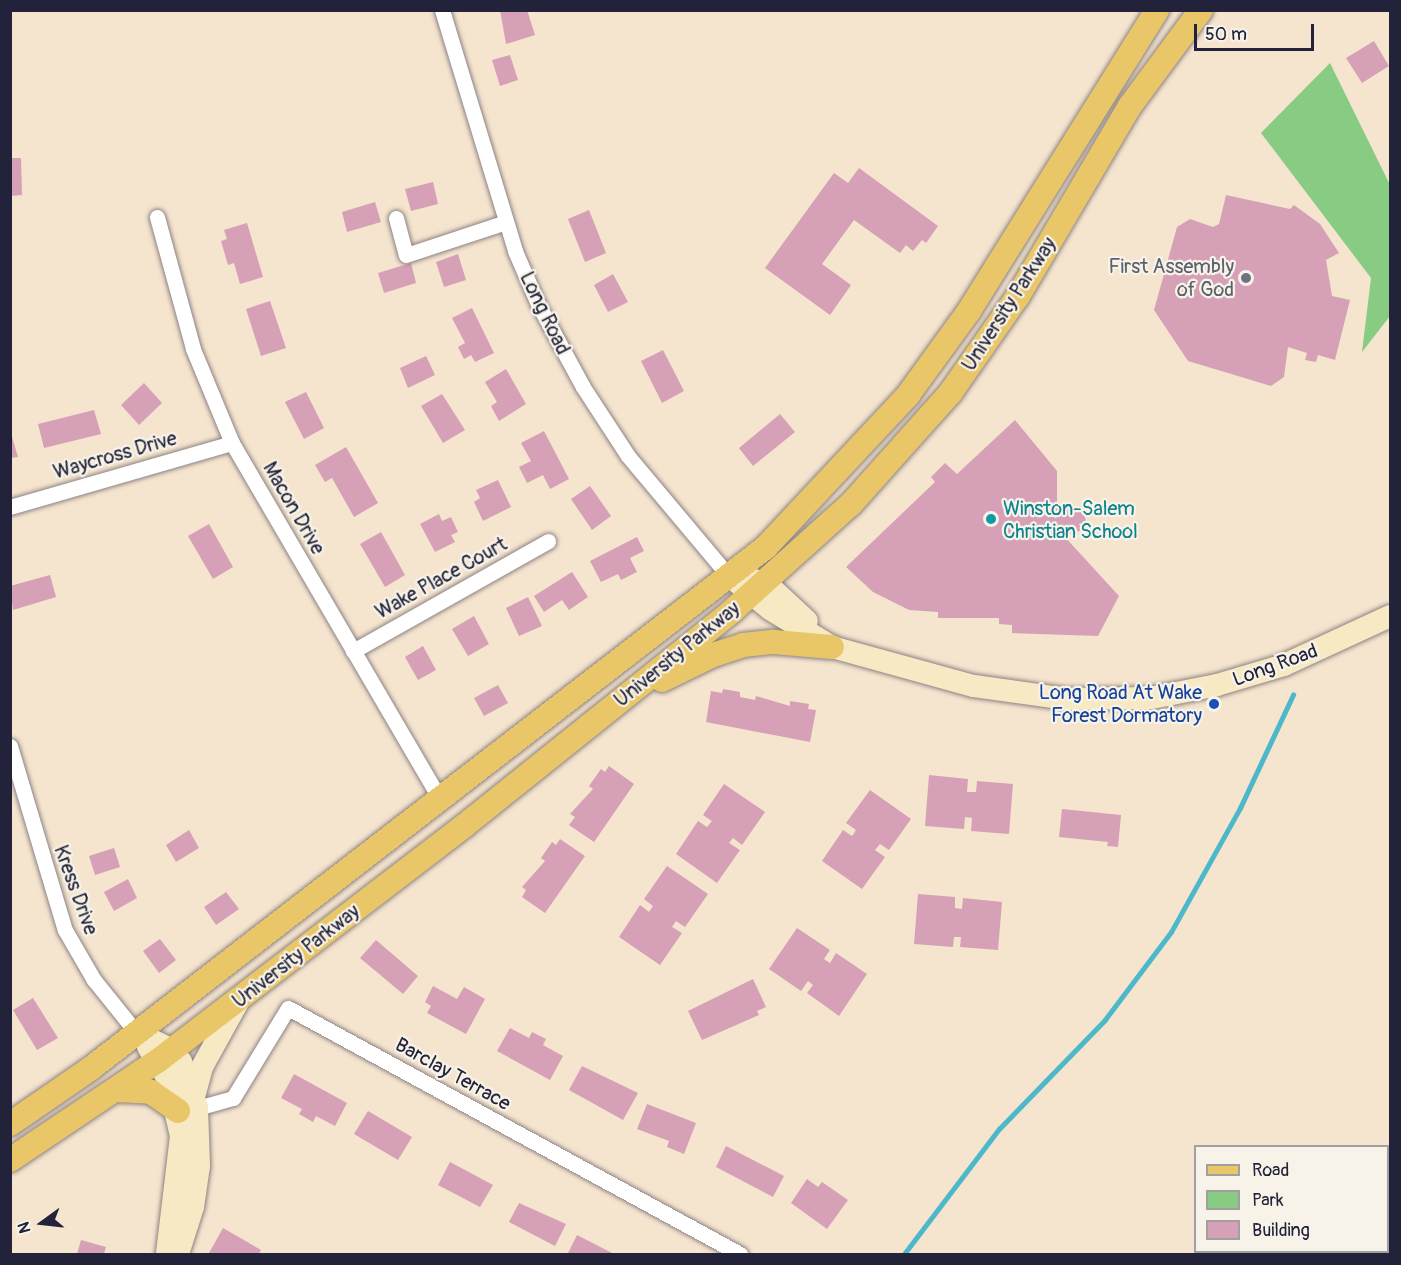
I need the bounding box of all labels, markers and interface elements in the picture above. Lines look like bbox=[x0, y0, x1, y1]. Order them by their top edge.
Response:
scale bar bbox=[1197, 12, 1317, 50]
text: 50 m bbox=[1205, 23, 1247, 46]
street label: University Parkway bbox=[957, 233, 1061, 375]
place label: First Assembly of God bbox=[1109, 254, 1234, 301]
street label: Long Road bbox=[515, 268, 575, 358]
marker: First Assembly of God bbox=[1239, 271, 1253, 285]
street label: Waycross Drive bbox=[50, 426, 180, 484]
street label: Macon Drive bbox=[258, 458, 330, 558]
place label: Winston-Salem Christian School bbox=[1003, 496, 1138, 543]
marker: Winston-Salem Christian School bbox=[984, 512, 998, 526]
street label: Wake Place Court bbox=[371, 532, 511, 624]
street label: University Parkway bbox=[609, 596, 745, 712]
street label: Long Road bbox=[1229, 639, 1321, 691]
place label: Long Road At Wake Forest Dormatory bbox=[1039, 680, 1202, 727]
marker: Long Road At Wake Forest Dormatory bbox=[1207, 697, 1221, 711]
street label: Kress Drive bbox=[49, 842, 103, 938]
street label: University Parkway bbox=[228, 899, 364, 1013]
street label: Barclay Terrace bbox=[391, 1032, 515, 1116]
legend bbox=[1194, 1145, 1389, 1253]
text: Road bbox=[1252, 1159, 1289, 1182]
text: Park bbox=[1252, 1189, 1284, 1212]
north arrow bbox=[12, 1193, 72, 1253]
text: Building bbox=[1252, 1219, 1310, 1242]
text: N bbox=[14, 1220, 36, 1235]

